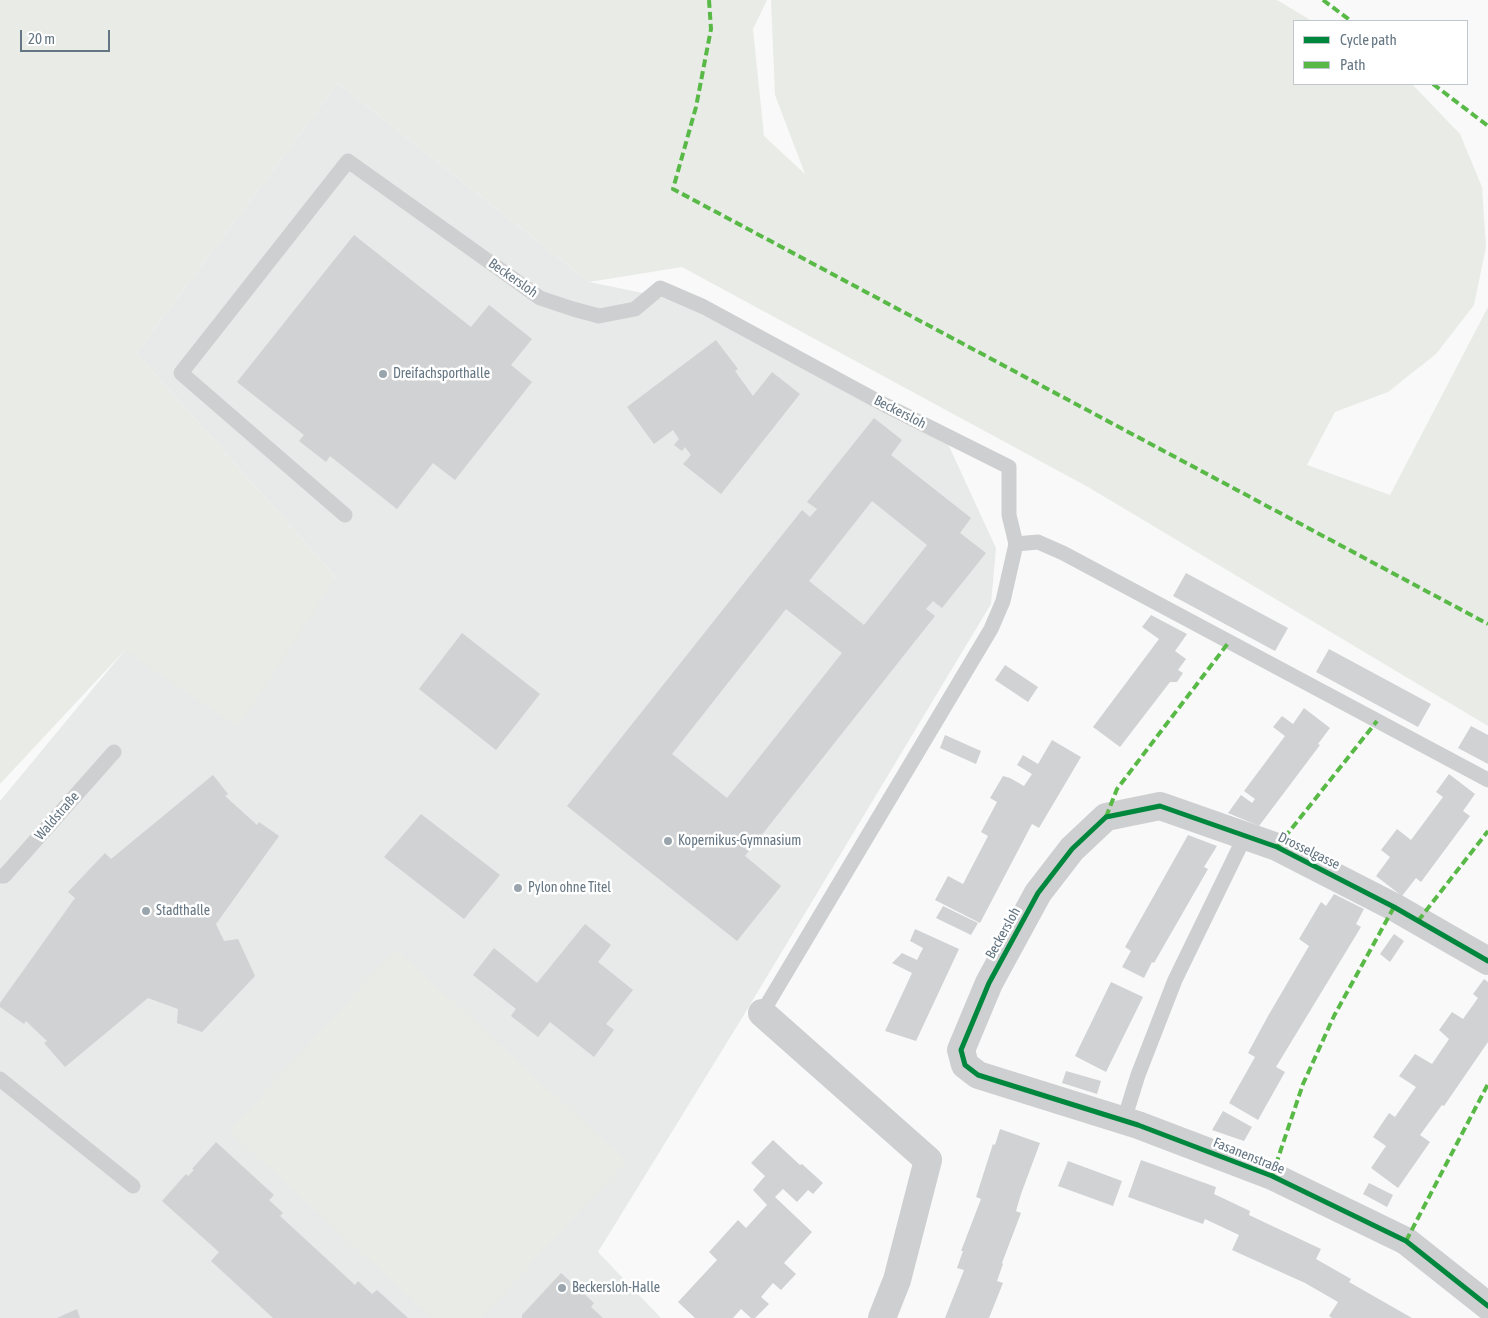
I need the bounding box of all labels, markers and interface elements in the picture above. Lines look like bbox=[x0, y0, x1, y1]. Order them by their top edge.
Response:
scale bar bbox=[22, 20, 112, 52]
legend bbox=[1293, 20, 1468, 85]
text: 20 m bbox=[28, 30, 55, 47]
text: Cycle path bbox=[1340, 31, 1397, 48]
text: Path bbox=[1340, 56, 1366, 73]
street label: Beckersloh bbox=[485, 255, 541, 301]
place label: Dreifachsporthalle bbox=[393, 366, 490, 382]
marker: Dreifachsporthalle bbox=[377, 368, 389, 380]
street label: Beckersloh bbox=[871, 392, 929, 432]
street label: Waldstraße bbox=[31, 788, 83, 844]
street label: Drosselgasse bbox=[1275, 829, 1343, 873]
place label: Kopernikus-Gymnasium bbox=[678, 833, 801, 849]
marker: Kopernikus-Gymnasium bbox=[662, 835, 674, 847]
place label: Pylon ohne Titel bbox=[528, 880, 611, 896]
marker: Pylon ohne Titel bbox=[512, 882, 524, 894]
place label: Stadthalle bbox=[156, 903, 210, 919]
street label: Beckersloh bbox=[982, 904, 1024, 962]
marker: Stadthalle bbox=[140, 905, 152, 917]
street label: Fasanenstraße bbox=[1211, 1134, 1287, 1178]
place label: Beckersloh-Halle bbox=[572, 1280, 660, 1296]
marker: Beckersloh-Halle bbox=[556, 1282, 568, 1294]

